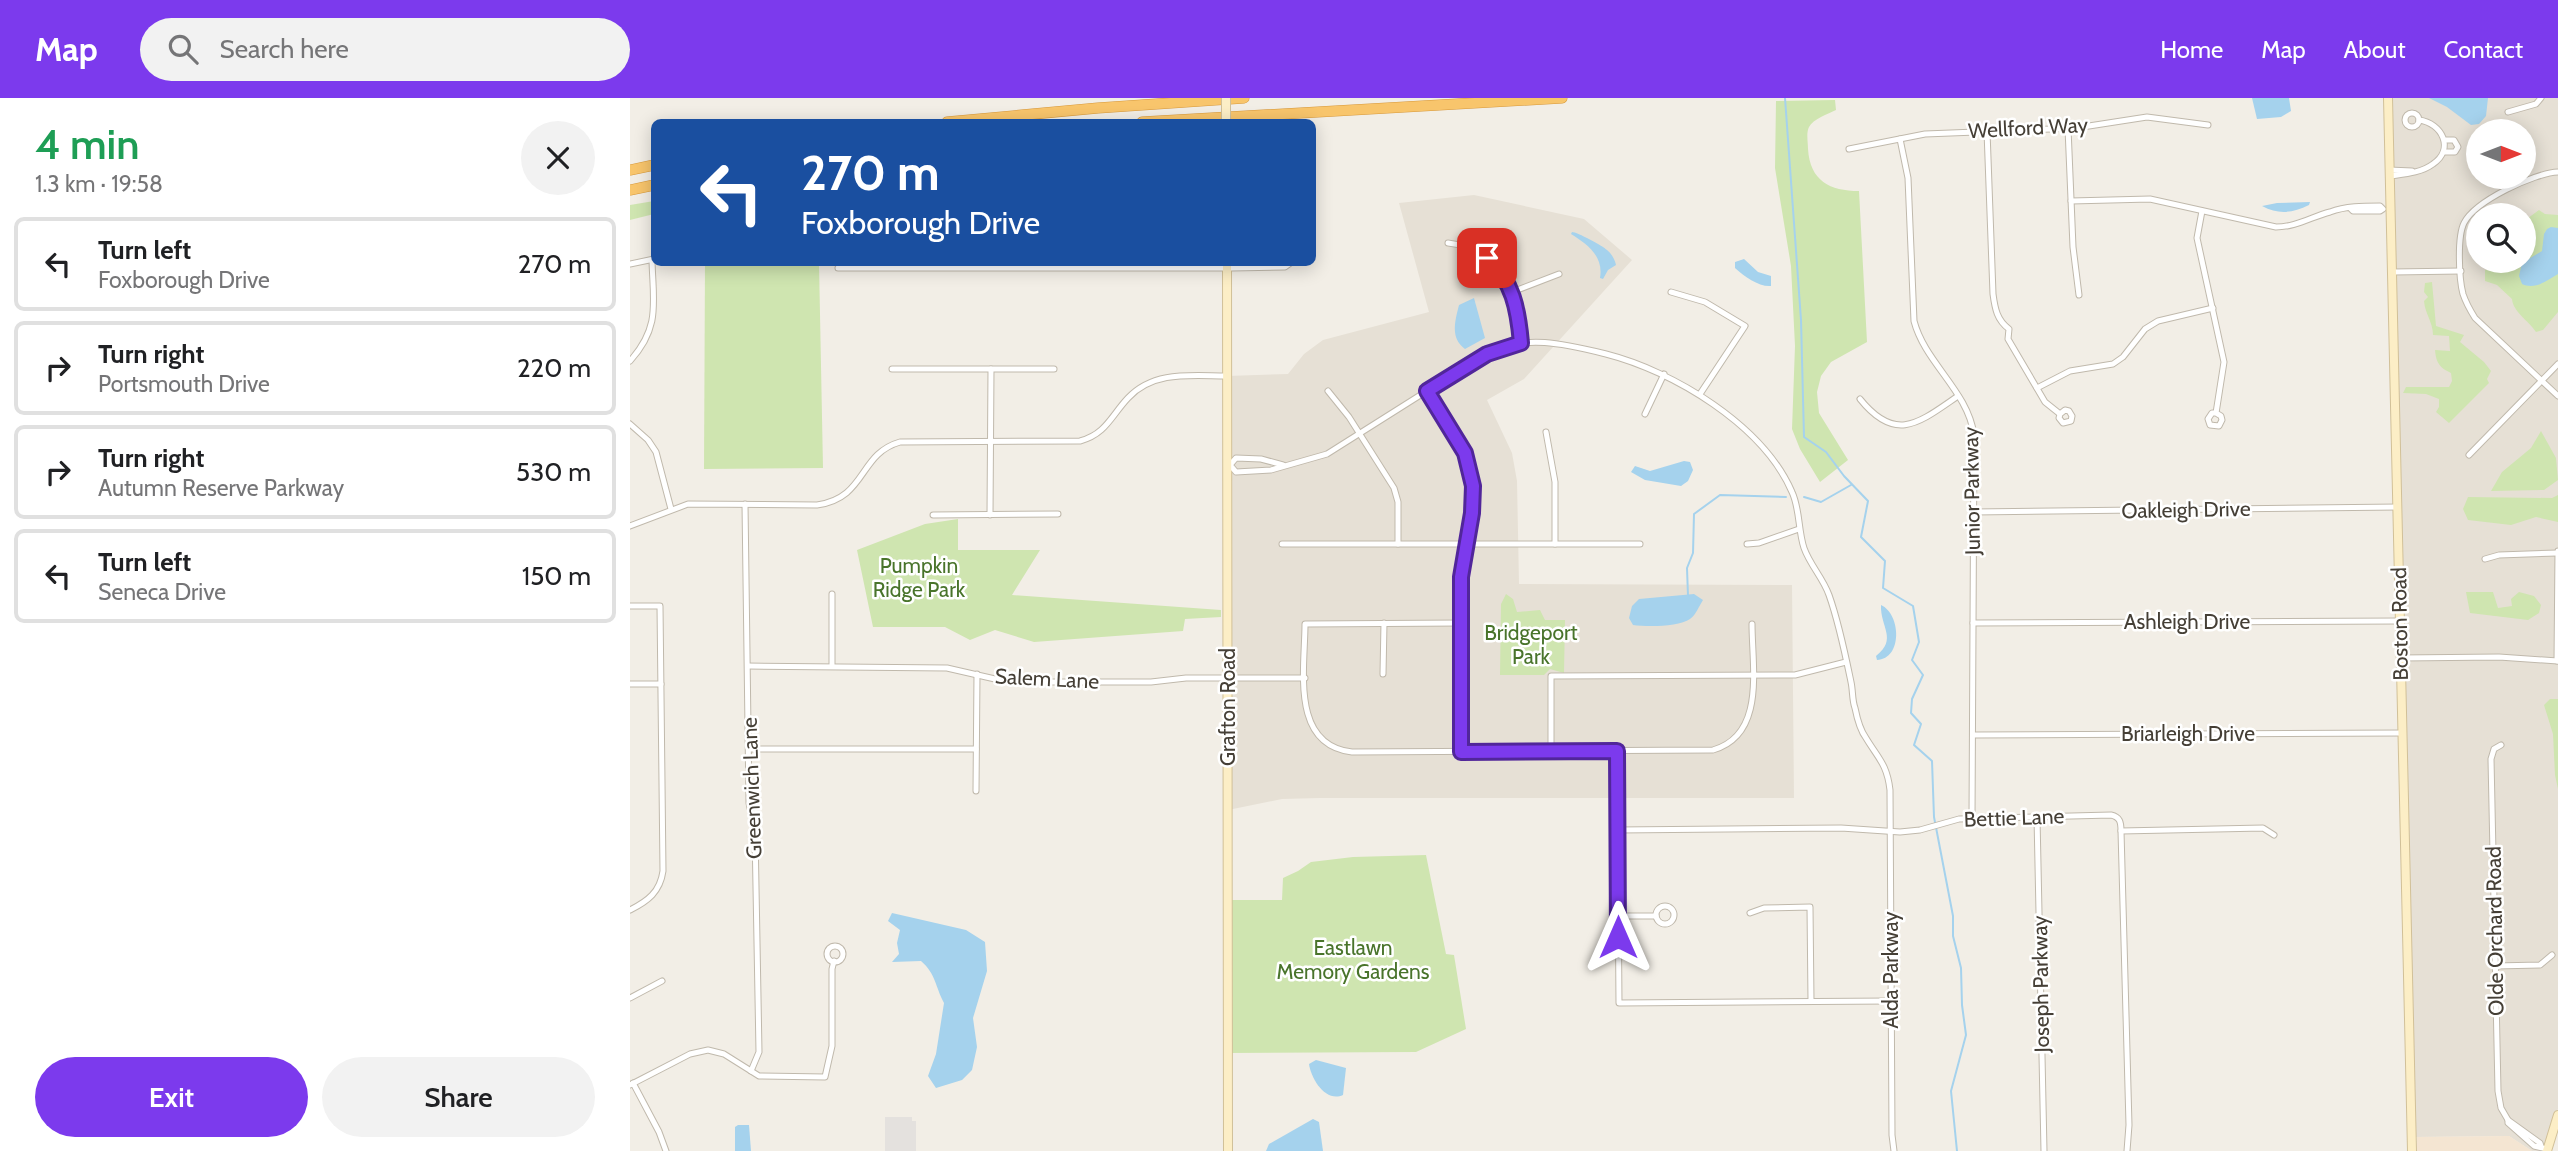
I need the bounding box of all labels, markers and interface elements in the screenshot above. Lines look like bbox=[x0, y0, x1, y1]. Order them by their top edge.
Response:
search box bbox=[140, 18, 630, 81]
text: Map bbox=[35, 29, 98, 69]
icon: search bbox=[164, 30, 202, 68]
text: Search here bbox=[220, 33, 349, 65]
text: Home bbox=[2160, 35, 2223, 64]
text: Map bbox=[2261, 35, 2306, 64]
text: About bbox=[2344, 35, 2406, 64]
text: Contact bbox=[2444, 35, 2523, 64]
street label: Wellford Way bbox=[1967, 112, 2089, 143]
text: 4 min bbox=[35, 118, 139, 170]
north arrow bbox=[2466, 119, 2536, 189]
map controls bbox=[2466, 119, 2536, 273]
button: close bbox=[521, 121, 595, 195]
text: 270 m bbox=[801, 143, 940, 202]
icon: left bbox=[686, 147, 777, 238]
text: 1.3 km · 19:58 bbox=[35, 170, 163, 198]
text: Foxborough Drive bbox=[801, 203, 1040, 242]
button: search bbox=[2466, 203, 2536, 273]
pin bbox=[1457, 228, 1517, 288]
text: Turn left bbox=[98, 234, 191, 266]
icon: arrive bbox=[1468, 239, 1506, 277]
icon: left bbox=[39, 245, 77, 283]
text: 270 m bbox=[518, 248, 591, 280]
text: Foxborough Drive bbox=[98, 266, 270, 294]
text: Turn right bbox=[98, 338, 204, 370]
icon: right bbox=[39, 349, 77, 387]
text: 220 m bbox=[517, 352, 591, 384]
text: Portsmouth Drive bbox=[98, 370, 270, 398]
street label: Junior Parkway bbox=[1958, 426, 1985, 556]
text: Turn right bbox=[98, 442, 204, 474]
icon: right bbox=[39, 453, 77, 491]
text: 530 m bbox=[516, 456, 591, 488]
text: Autumn Reserve Parkway bbox=[98, 474, 344, 502]
street label: Oakleigh Drive bbox=[2121, 496, 2251, 523]
text: Turn left bbox=[98, 546, 191, 578]
park label: Pumpkin Ridge Park bbox=[873, 553, 966, 602]
icon: left bbox=[39, 557, 77, 595]
text: 150 m bbox=[522, 560, 591, 592]
street label: Boston Road bbox=[2386, 567, 2413, 681]
text: Seneca Drive bbox=[98, 578, 226, 606]
street label: Ashleigh Drive bbox=[2124, 609, 2251, 634]
park label: Bridgeport Park bbox=[1484, 620, 1578, 669]
street label: Grafton Road bbox=[1215, 648, 1240, 766]
street label: Salem Lane bbox=[994, 663, 1100, 694]
street label: Greenwich Lane bbox=[737, 716, 766, 859]
street label: Briarleigh Drive bbox=[2121, 721, 2255, 746]
street label: Bettie Lane bbox=[1963, 803, 2065, 832]
street label: Olde Orchard Road bbox=[2481, 846, 2508, 1016]
position arrow bbox=[1581, 900, 1655, 974]
street label: Alda Parkway bbox=[1878, 911, 1903, 1029]
street label: Joseph Parkway bbox=[2027, 915, 2054, 1054]
park label: Eastlawn Memory Gardens bbox=[1277, 935, 1430, 984]
button: Exit bbox=[35, 1057, 308, 1137]
button: Share bbox=[322, 1057, 595, 1137]

